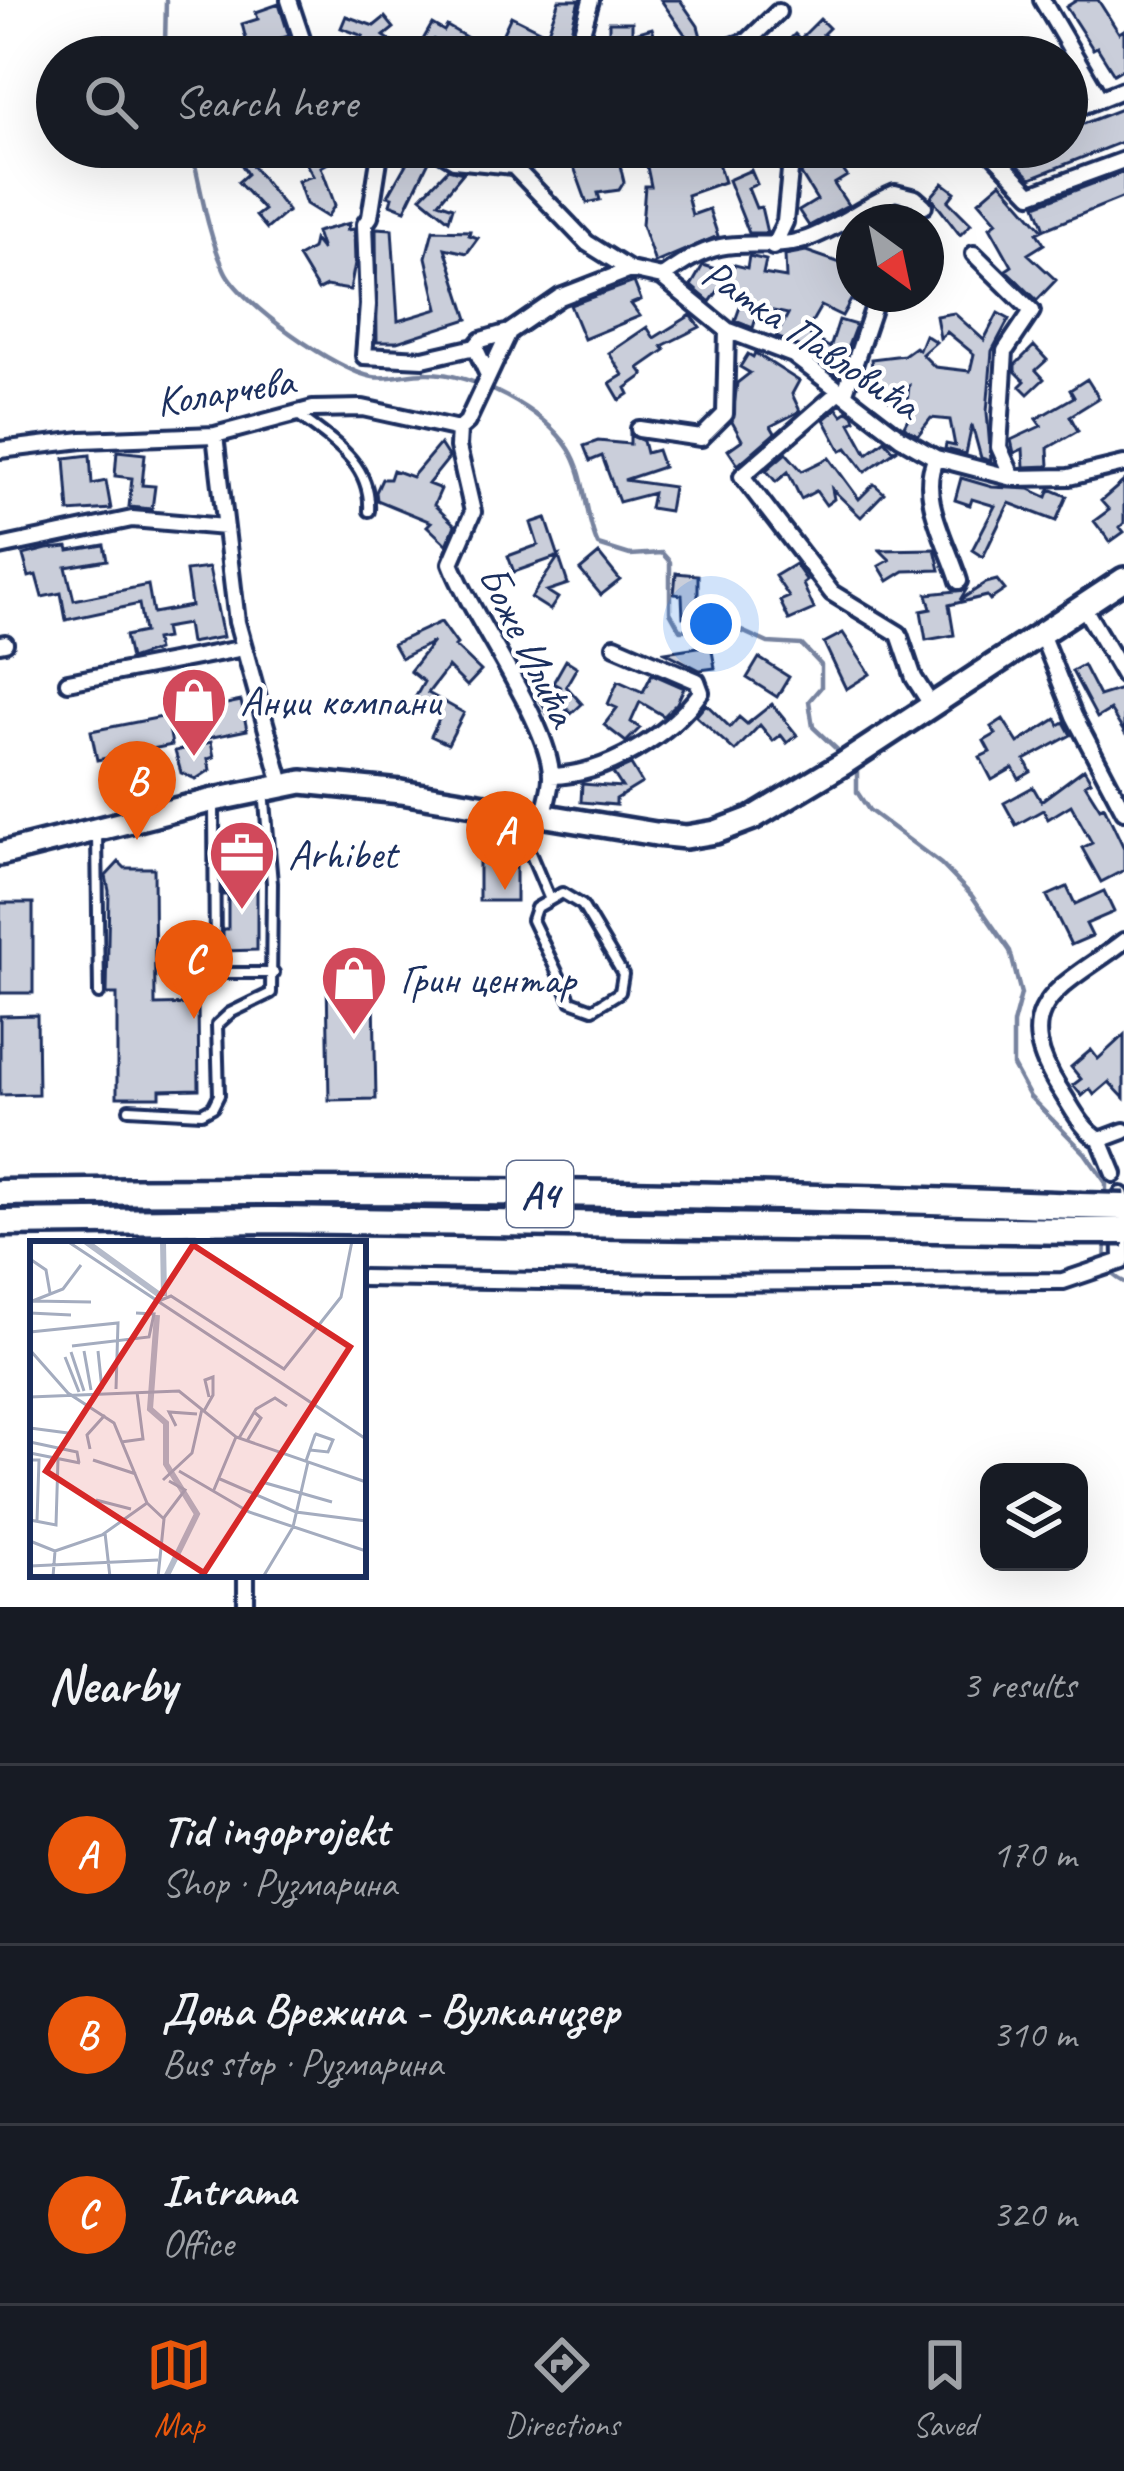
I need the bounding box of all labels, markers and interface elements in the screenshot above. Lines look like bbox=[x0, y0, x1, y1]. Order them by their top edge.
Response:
search box bbox=[36, 36, 1088, 168]
icon: search bbox=[78, 69, 144, 135]
text: Search here bbox=[174, 74, 357, 131]
north arrow bbox=[836, 204, 944, 312]
street label: Ратка Павловића bbox=[692, 247, 932, 433]
street label: Коларчева bbox=[153, 354, 300, 429]
street label: Боже Илића bbox=[466, 556, 591, 737]
your location bbox=[681, 594, 741, 654]
shop icon: Анџи компани bbox=[159, 665, 229, 759]
place label: Анџи компани bbox=[240, 675, 443, 728]
pin: B bbox=[98, 741, 176, 840]
pin: A bbox=[466, 791, 544, 890]
office icon: Arhibet bbox=[207, 818, 277, 912]
place label: Arhibet bbox=[288, 828, 401, 881]
pin: C bbox=[155, 920, 233, 1019]
shop icon: Грин центар bbox=[319, 943, 389, 1037]
place label: Грин центар bbox=[400, 953, 579, 1006]
road number: A4 bbox=[507, 1161, 573, 1227]
inset map bbox=[30, 1241, 366, 1577]
map controls bbox=[980, 1463, 1088, 1571]
button: layers bbox=[980, 1463, 1088, 1571]
text: Nearby bbox=[48, 1653, 176, 1717]
text: 3 results bbox=[962, 1661, 1076, 1710]
text: Tid ingoprojekt bbox=[162, 1802, 388, 1859]
text: A bbox=[77, 1830, 97, 1879]
text: 170 m bbox=[992, 1830, 1076, 1879]
text: Shop · Рузмарина bbox=[162, 1859, 397, 1908]
text: Доња Врежина - Вулканизер bbox=[162, 1982, 620, 2039]
text: B bbox=[77, 2010, 97, 2059]
text: 310 m bbox=[992, 2010, 1076, 2059]
text: Bus stop · Рузмарина bbox=[162, 2039, 443, 2088]
text: Intrama bbox=[162, 2162, 296, 2219]
text: C bbox=[78, 2190, 96, 2239]
text: 320 m bbox=[992, 2190, 1076, 2239]
text: Office bbox=[162, 2219, 233, 2268]
tab: Map bbox=[146, 2332, 212, 2446]
tab: Directions bbox=[505, 2332, 619, 2446]
tab: Saved bbox=[912, 2332, 978, 2446]

